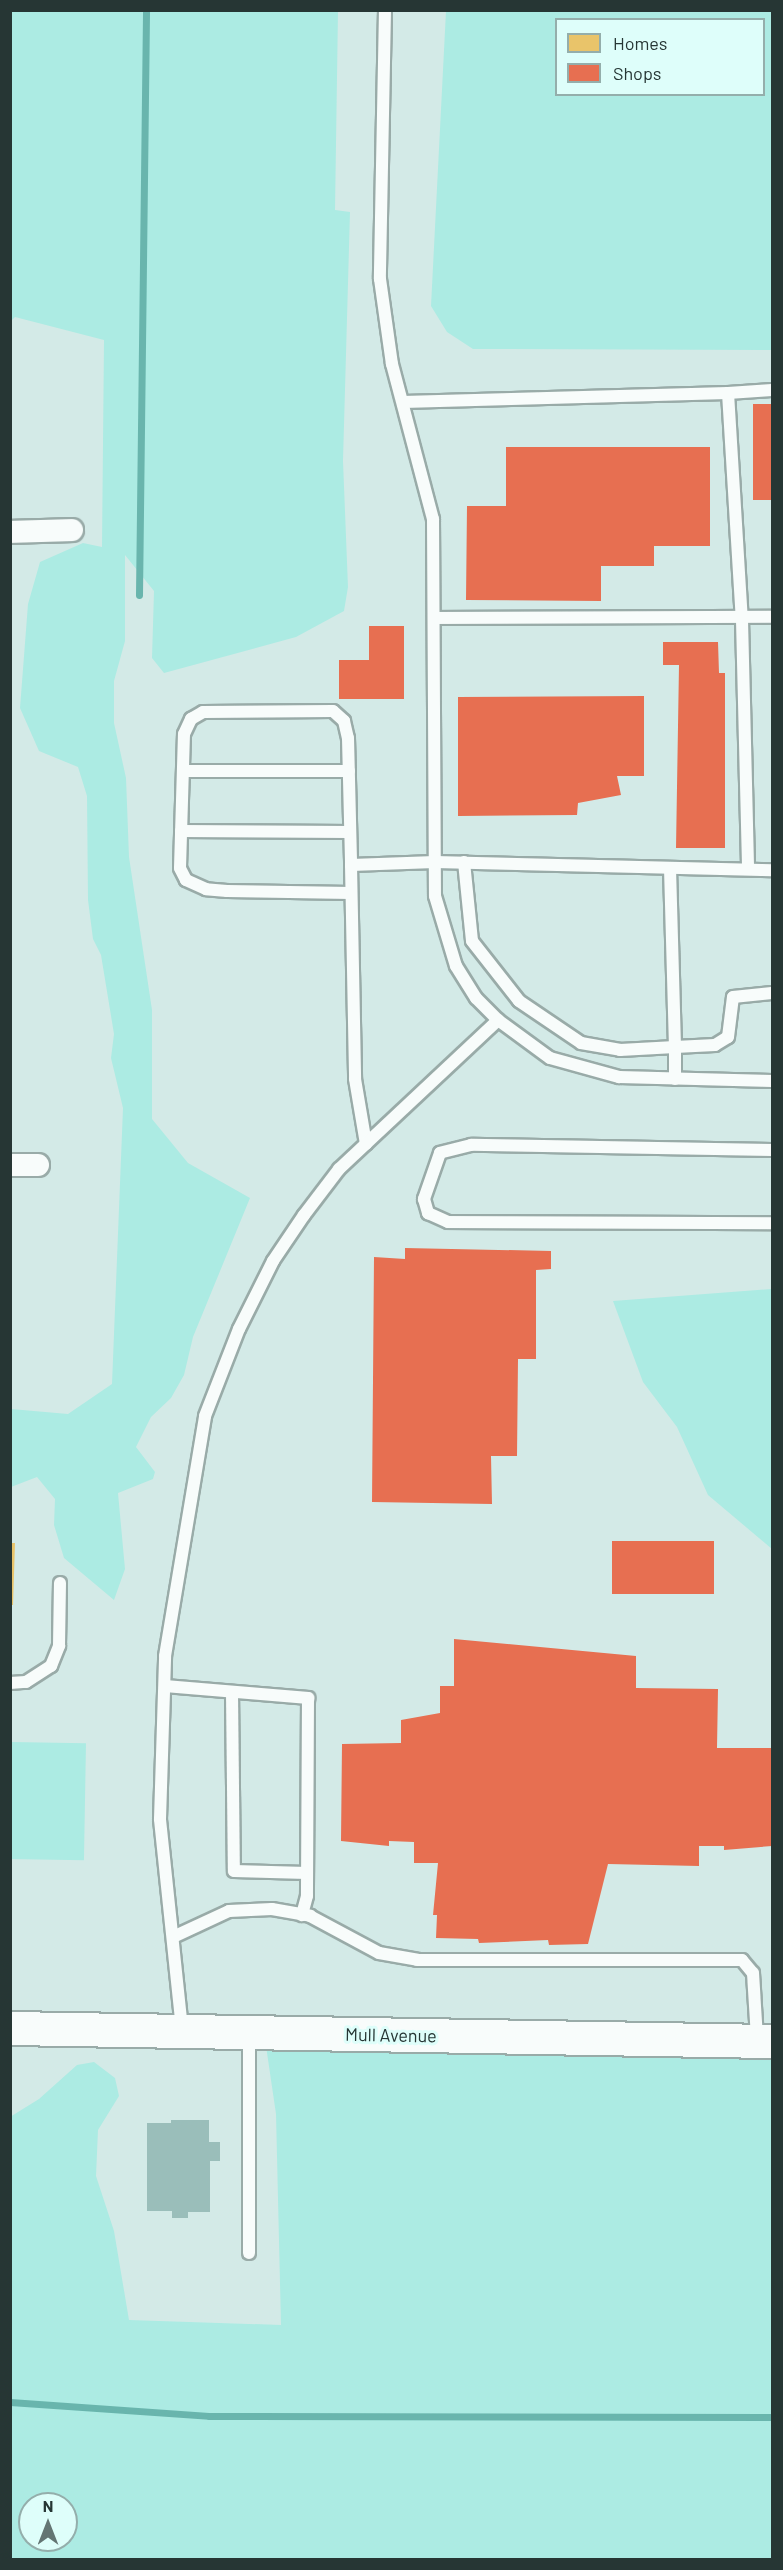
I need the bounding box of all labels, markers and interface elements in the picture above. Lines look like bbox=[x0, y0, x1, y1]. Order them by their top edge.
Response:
legend bbox=[555, 18, 765, 96]
text: Homes bbox=[613, 32, 667, 54]
text: Shops bbox=[613, 62, 662, 84]
street label: Mull Avenue bbox=[345, 2023, 437, 2047]
north arrow bbox=[18, 2492, 78, 2552]
text: N bbox=[43, 2496, 53, 2515]

